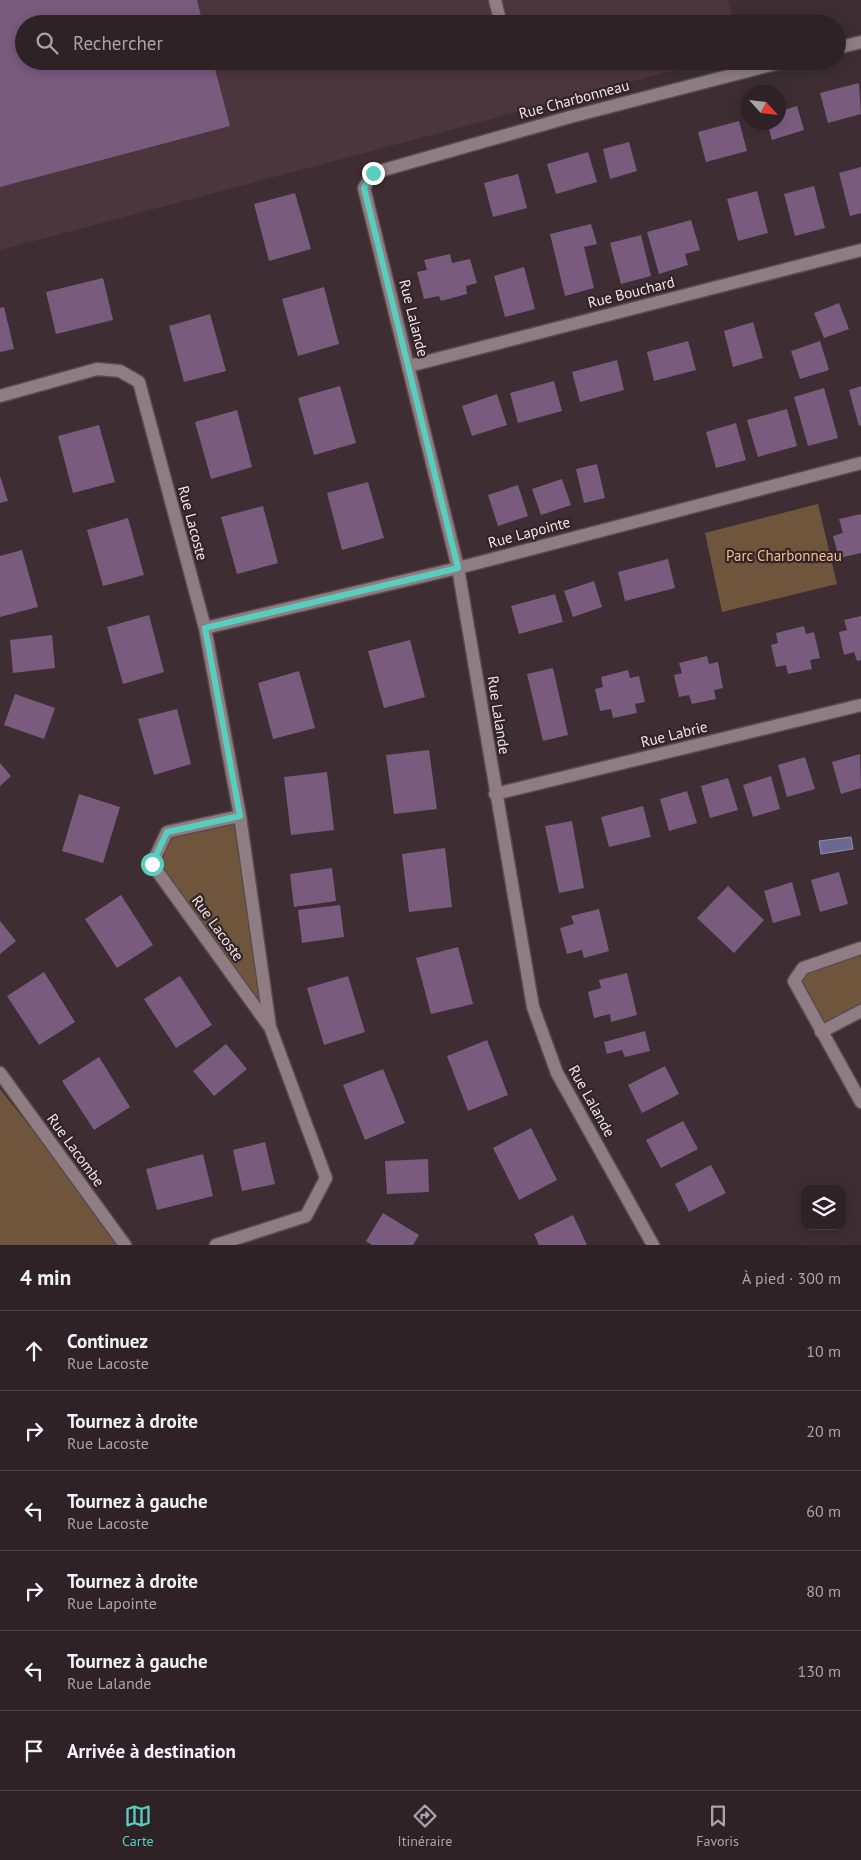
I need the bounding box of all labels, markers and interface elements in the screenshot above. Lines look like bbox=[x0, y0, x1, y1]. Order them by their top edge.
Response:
search box bbox=[15, 15, 846, 70]
icon: search bbox=[33, 29, 61, 57]
text: Rechercher bbox=[73, 31, 163, 55]
street label: Rue Charbonneau bbox=[517, 75, 631, 123]
north arrow bbox=[741, 85, 786, 130]
route end bbox=[362, 162, 385, 185]
street label: Rue Bouchard bbox=[586, 272, 676, 312]
street label: Rue Lalande bbox=[395, 277, 433, 359]
street label: Rue Lacoste bbox=[174, 483, 212, 563]
street label: Rue Lapointe bbox=[486, 512, 572, 552]
park label: Parc Charbonneau bbox=[726, 546, 842, 565]
street label: Rue Lalande bbox=[483, 674, 515, 756]
street label: Rue Labrie bbox=[639, 717, 709, 751]
route start bbox=[141, 853, 164, 876]
street label: Rue Lacoste bbox=[188, 891, 248, 965]
street label: Rue Lalande bbox=[565, 1062, 619, 1140]
street label: Rue Lacombe bbox=[43, 1110, 109, 1190]
map controls bbox=[801, 1185, 846, 1230]
button: layers bbox=[801, 1185, 846, 1230]
text: 4 min bbox=[20, 1264, 71, 1291]
text: À pied · 300 m bbox=[742, 1268, 841, 1288]
text: Continuez bbox=[67, 1329, 148, 1353]
icon: ahead bbox=[20, 1337, 48, 1365]
text: 10 m bbox=[806, 1341, 841, 1361]
text: Rue Lacoste bbox=[67, 1353, 149, 1373]
text: Tournez à droite bbox=[67, 1409, 198, 1433]
icon: right bbox=[20, 1417, 48, 1445]
text: 20 m bbox=[806, 1421, 841, 1441]
text: Rue Lacoste bbox=[67, 1433, 149, 1453]
text: Tournez à gauche bbox=[67, 1489, 208, 1513]
icon: left bbox=[20, 1497, 48, 1525]
text: 60 m bbox=[806, 1501, 841, 1521]
text: Rue Lacoste bbox=[67, 1513, 149, 1533]
text: Tournez à droite bbox=[67, 1569, 198, 1593]
icon: right bbox=[20, 1577, 48, 1605]
text: 80 m bbox=[806, 1581, 841, 1601]
text: Rue Lapointe bbox=[67, 1593, 157, 1613]
text: Tournez à gauche bbox=[67, 1649, 208, 1673]
icon: left bbox=[20, 1657, 48, 1685]
text: 130 m bbox=[798, 1661, 841, 1681]
text: Rue Lalande bbox=[67, 1673, 151, 1693]
icon: arrive bbox=[20, 1737, 48, 1765]
text: Arrivée à destination bbox=[67, 1739, 236, 1763]
tab: Carte bbox=[122, 1802, 154, 1850]
tab: Itinéraire bbox=[398, 1802, 452, 1850]
tab: Favoris bbox=[696, 1802, 739, 1850]

